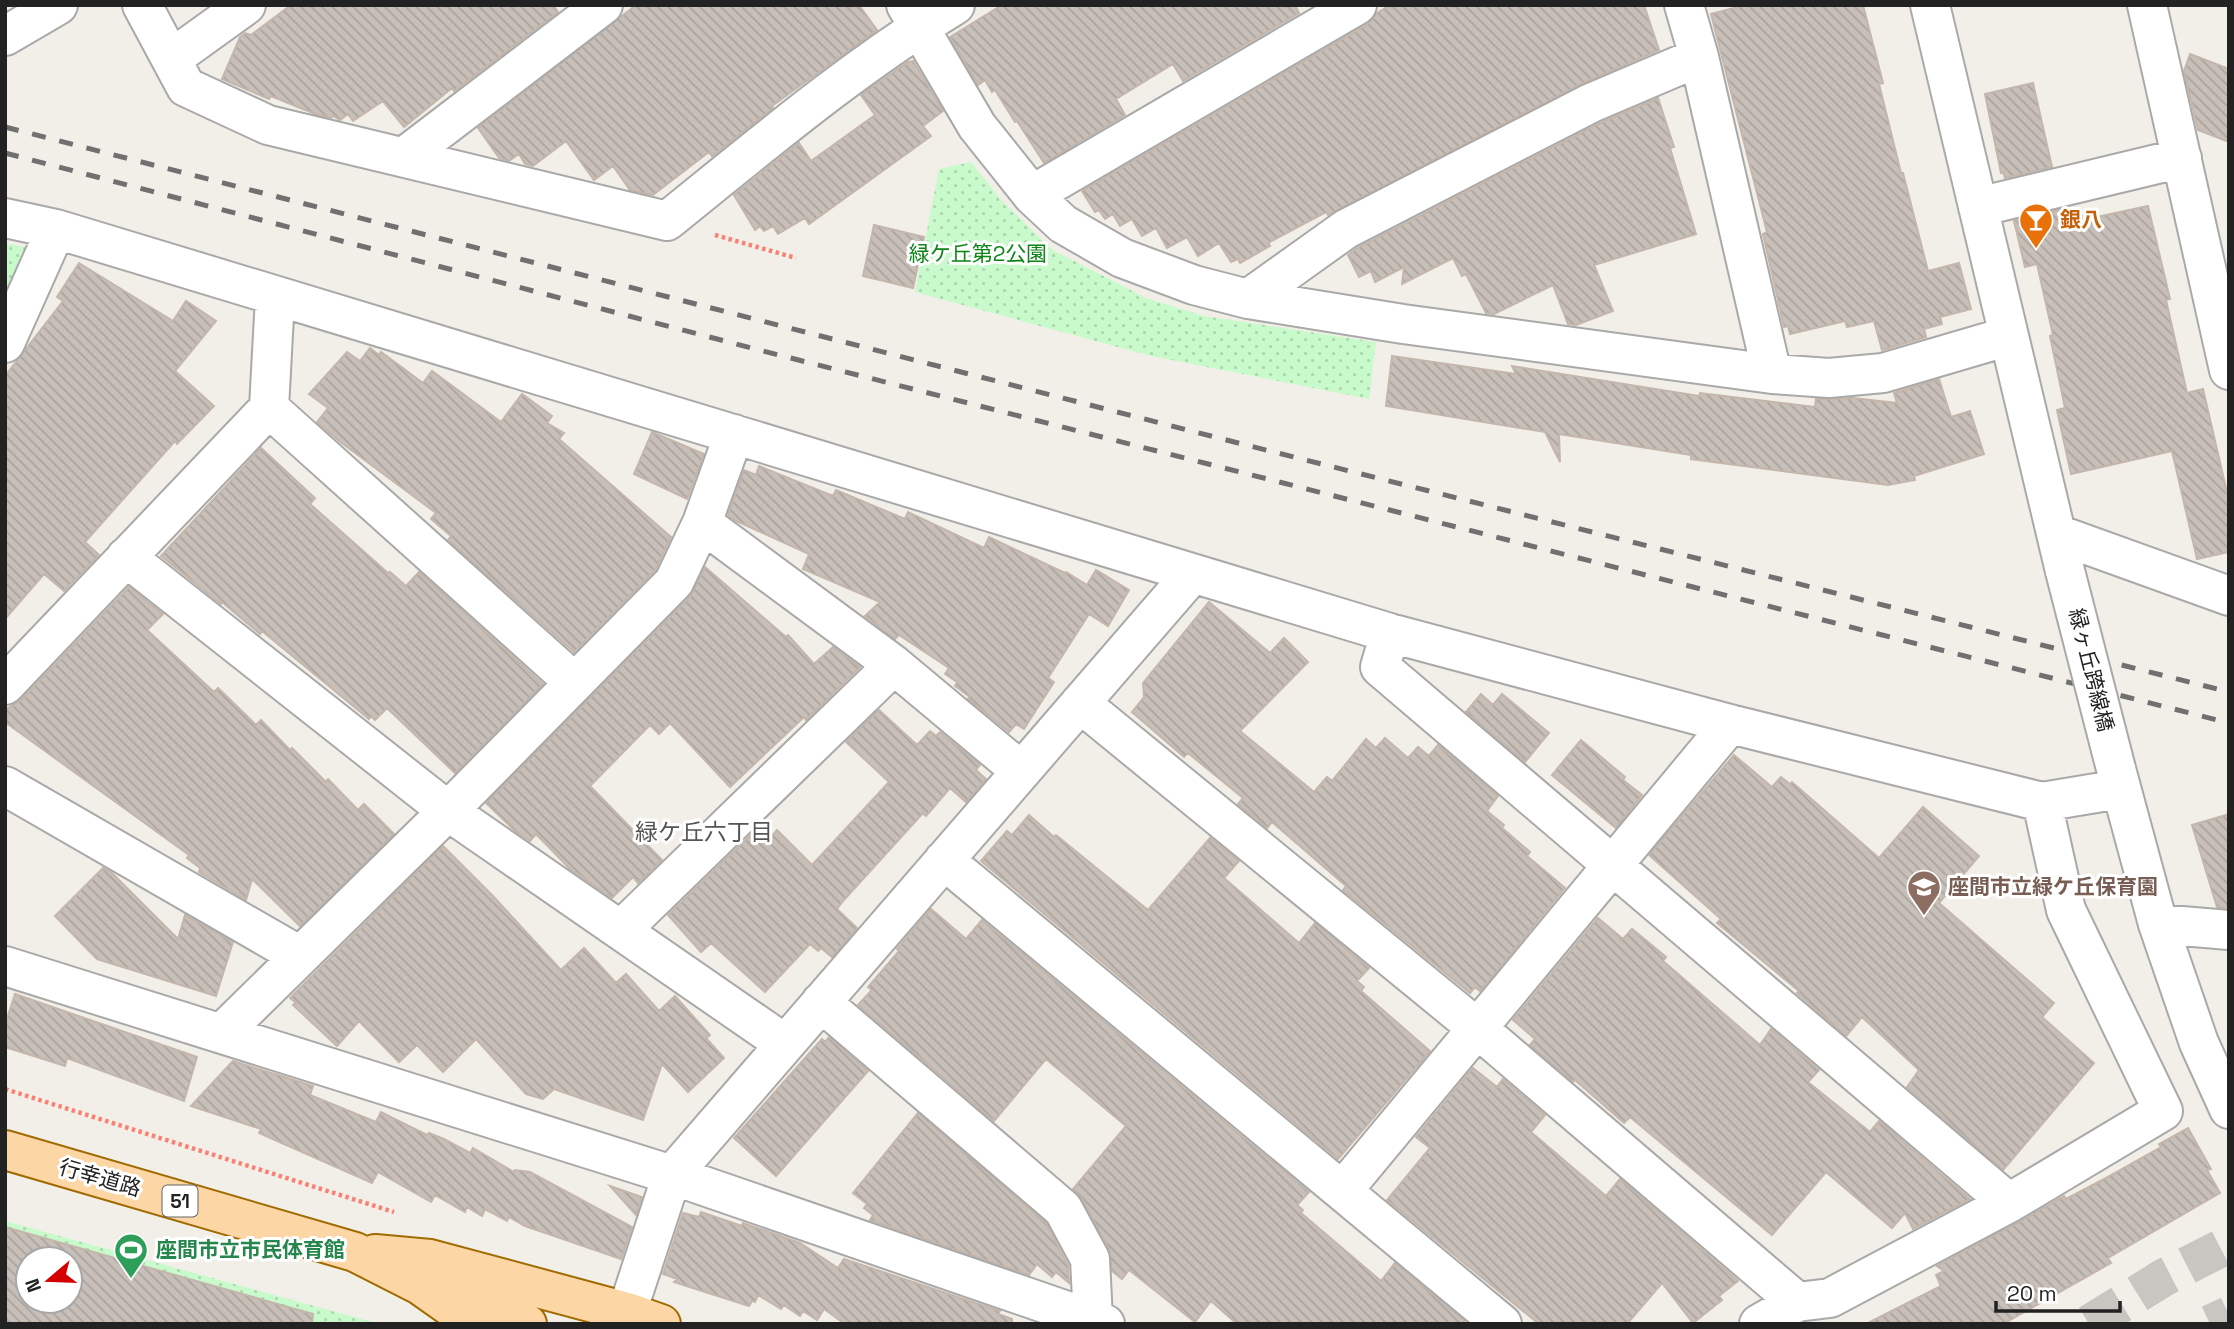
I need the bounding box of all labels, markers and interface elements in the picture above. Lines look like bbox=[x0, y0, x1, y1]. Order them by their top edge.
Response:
bar icon: 銀八 bbox=[2017, 201, 2055, 250]
place label: 銀八 bbox=[2060, 206, 2102, 233]
park label: 緑ケ丘第2公園 bbox=[909, 240, 1047, 267]
street label: 緑ヶ丘跨線橋 bbox=[2063, 605, 2120, 734]
district label: 緑ケ丘六丁目 bbox=[635, 817, 773, 847]
school or university icon: 座間市立緑ケ丘保育園 bbox=[1905, 868, 1943, 917]
place label: 座間市立緑ケ丘保育園 bbox=[1948, 873, 2158, 900]
street label: 行幸道路 bbox=[56, 1153, 144, 1202]
road number: 51 bbox=[162, 1186, 198, 1217]
sports icon: 座間市立市民体育館 bbox=[112, 1231, 150, 1280]
place label: 座間市立市民体育館 bbox=[156, 1236, 345, 1263]
north arrow bbox=[14, 1245, 84, 1315]
scale bar bbox=[1996, 1270, 2120, 1314]
text: N bbox=[20, 1275, 47, 1295]
text: 20 m bbox=[2007, 1280, 2057, 1307]

